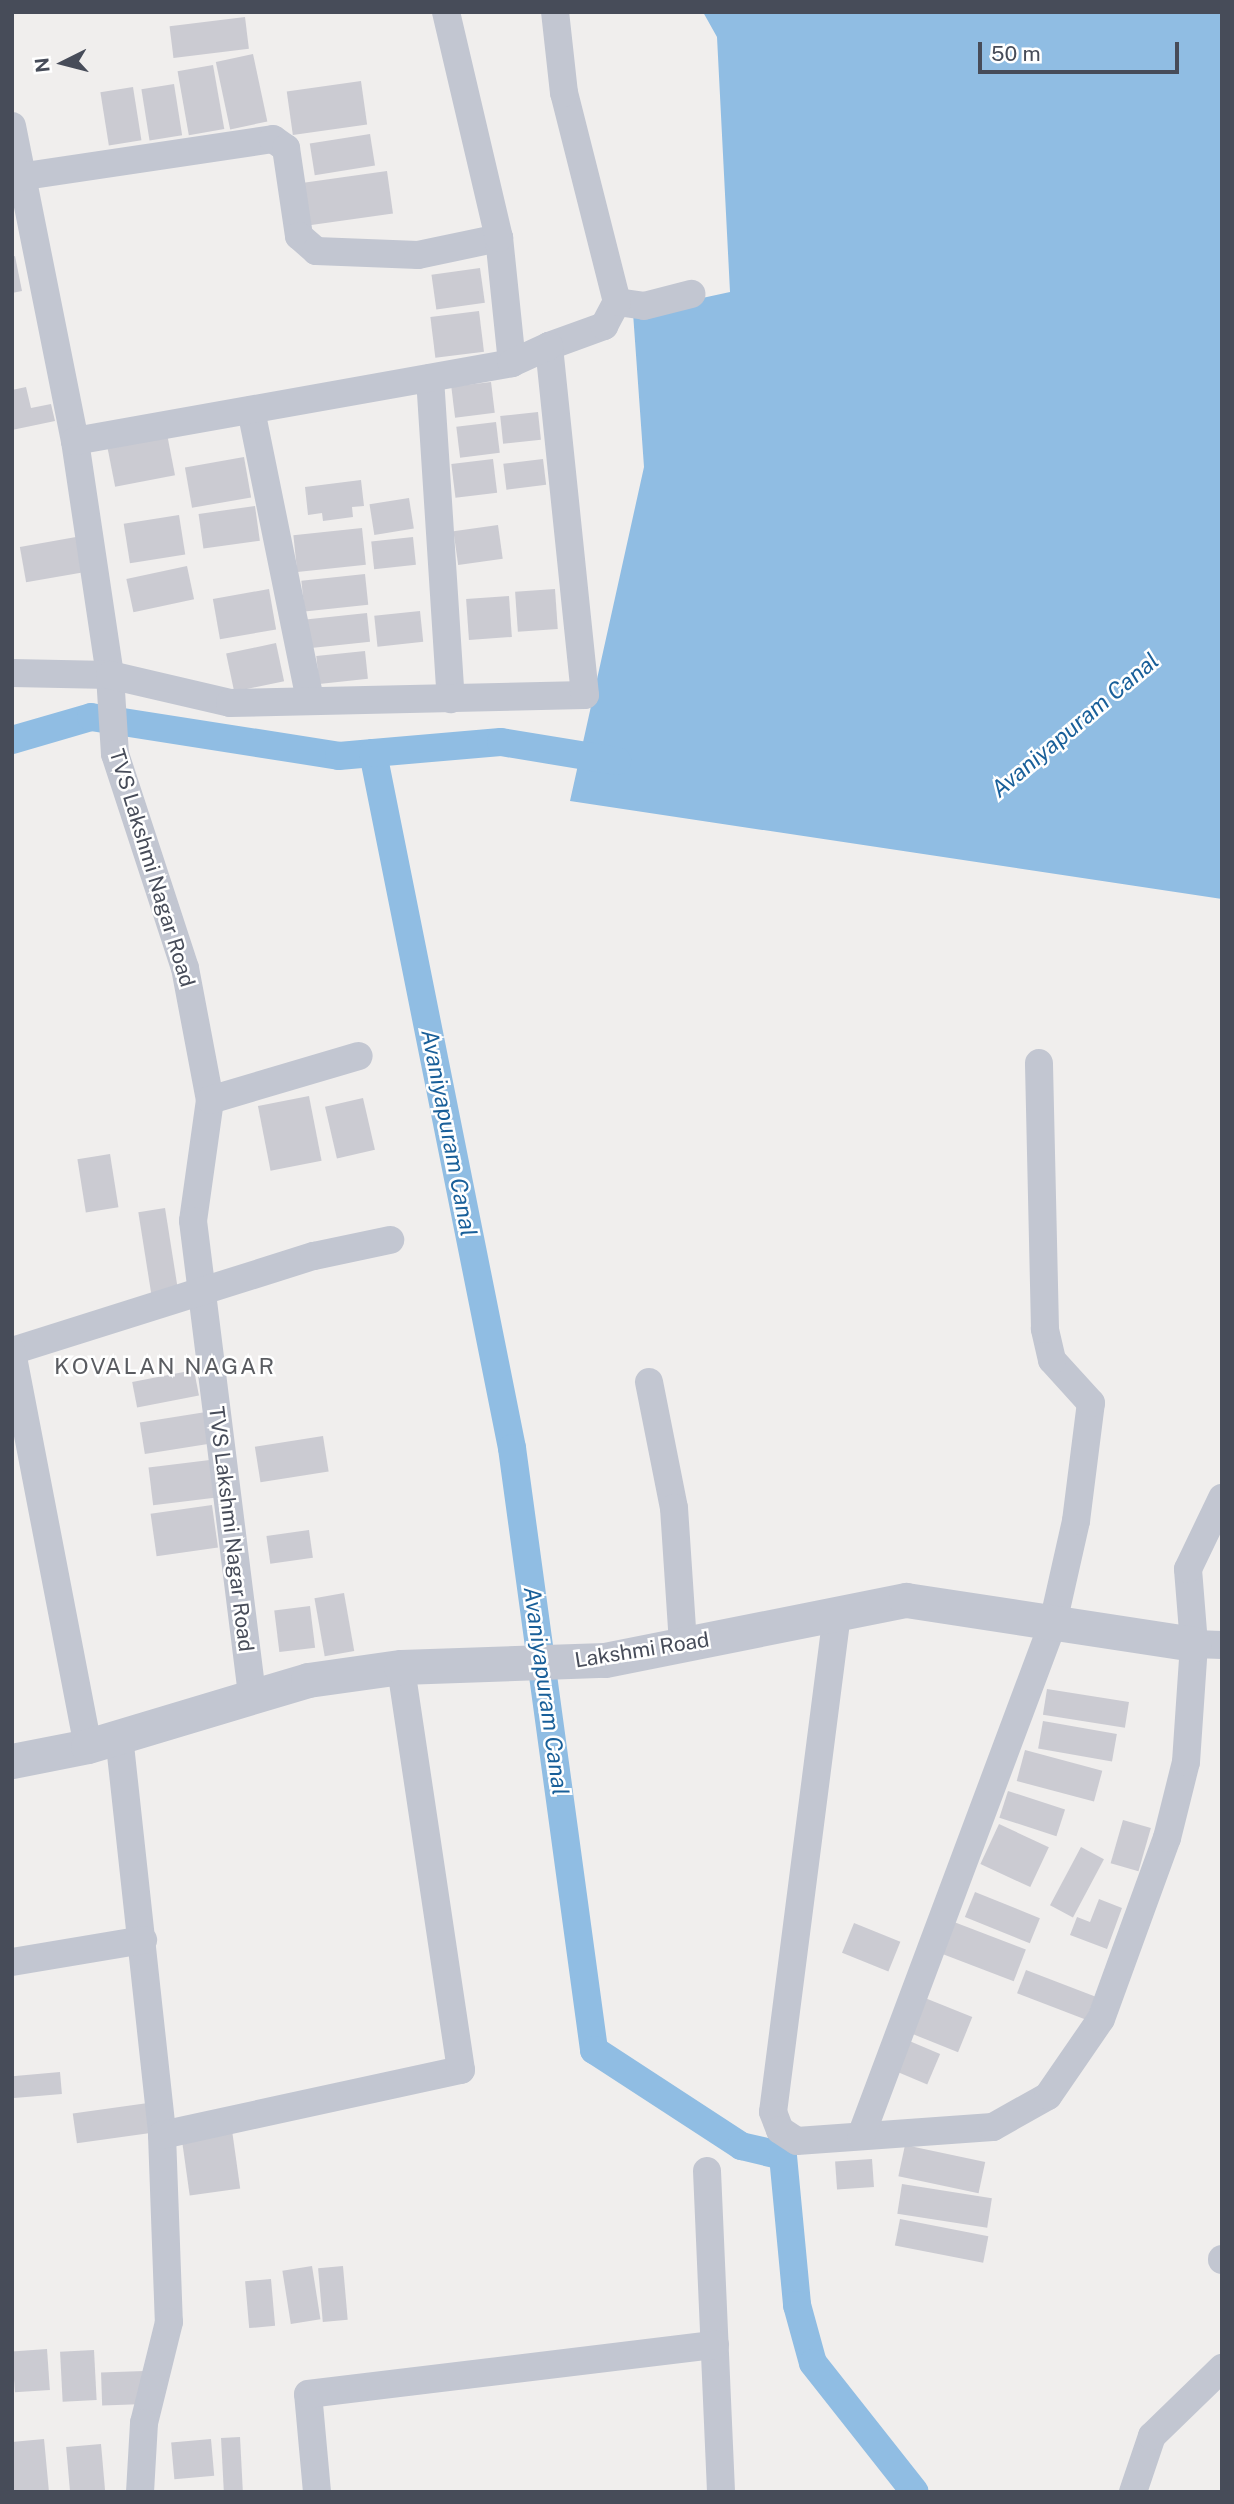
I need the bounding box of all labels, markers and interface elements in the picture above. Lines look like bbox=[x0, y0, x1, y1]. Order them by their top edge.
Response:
north arrow bbox=[28, 28, 98, 98]
scale bar bbox=[982, 28, 1183, 72]
text: 50 m bbox=[991, 41, 1041, 66]
text: N bbox=[30, 57, 54, 74]
water label: Avaniyapuram Canal bbox=[986, 647, 1164, 803]
street label: TVS Lakshmi Nagar Road bbox=[104, 746, 200, 990]
water label: Avaniyapuram Canal bbox=[415, 1027, 483, 1239]
district label: KOVALAN NAGAR bbox=[56, 1352, 274, 1380]
street label: TVS Lakshmi Nagar Road bbox=[203, 1405, 259, 1653]
water label: Avaniyapuram Canal bbox=[518, 1585, 574, 1797]
street label: Lakshmi Road bbox=[573, 1627, 711, 1673]

